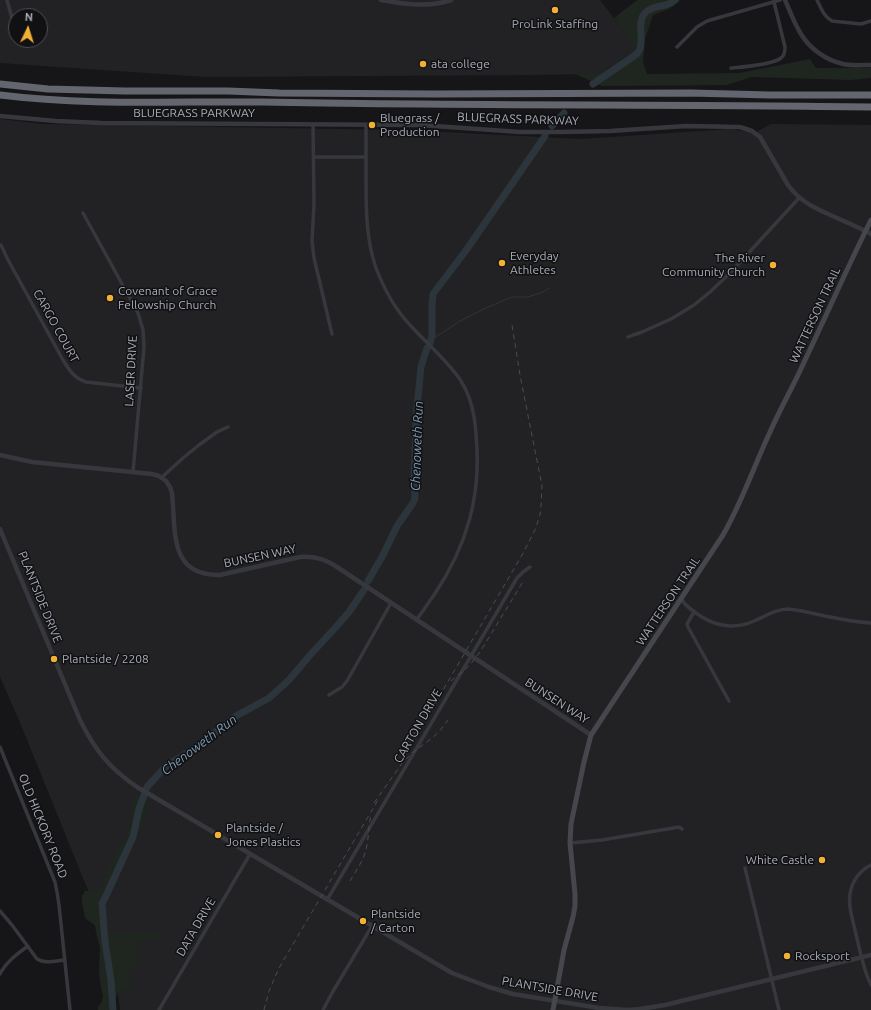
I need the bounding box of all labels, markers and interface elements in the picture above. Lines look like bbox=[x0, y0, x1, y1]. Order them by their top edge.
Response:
marker: ProLink Staffing bbox=[550, 5, 560, 15]
north arrow bbox=[8, 8, 48, 48]
text: N bbox=[24, 11, 33, 23]
place label: ProLink Staffing bbox=[512, 17, 598, 31]
place label: ata college bbox=[431, 57, 490, 71]
marker: ata college bbox=[418, 59, 428, 69]
street label: BLUEGRASS PARKWAY bbox=[133, 106, 255, 120]
street label: BLUEGRASS PARKWAY bbox=[457, 110, 579, 128]
place label: Bluegrass / Production bbox=[380, 111, 440, 139]
marker: Bluegrass / Production bbox=[367, 120, 377, 130]
place label: Everyday Athletes bbox=[510, 249, 559, 277]
place label: The River Community Church bbox=[662, 251, 765, 279]
marker: Everyday Athletes bbox=[497, 258, 507, 268]
marker: The River Community Church bbox=[768, 260, 778, 270]
street label: WATTERSON TRAIL bbox=[786, 265, 844, 365]
place label: Covenant of Grace Fellowship Church bbox=[118, 284, 217, 312]
street label: CARGO COURT bbox=[30, 287, 82, 365]
marker: Covenant of Grace Fellowship Church bbox=[105, 293, 115, 303]
street label: LASER DRIVE bbox=[122, 335, 140, 407]
water label: Chenoweth Run bbox=[408, 401, 426, 491]
street label: BUNSEN WAY bbox=[223, 541, 297, 571]
street label: PLANTSIDE DRIVE bbox=[15, 549, 65, 645]
street label: WATTERSON TRAIL bbox=[633, 554, 703, 648]
place label: Plantside / 2208 bbox=[62, 652, 149, 666]
marker: Plantside / 2208 bbox=[49, 654, 59, 664]
street label: BUNSEN WAY bbox=[522, 675, 592, 727]
street label: CARTON DRIVE bbox=[391, 686, 445, 766]
water label: Chenoweth Run bbox=[158, 712, 240, 778]
street label: OLD HICKORY ROAD bbox=[15, 772, 71, 880]
place label: Plantside / Jones Plastics bbox=[226, 821, 300, 849]
marker: Plantside / Jones Plastics bbox=[213, 830, 223, 840]
place label: White Castle bbox=[746, 853, 814, 867]
marker: White Castle bbox=[817, 855, 827, 865]
street label: DATA DRIVE bbox=[173, 895, 219, 959]
place label: Plantside / Carton bbox=[371, 907, 421, 935]
marker: Plantside / Carton bbox=[358, 916, 368, 926]
place label: Rocksport bbox=[795, 949, 850, 963]
marker: Rocksport bbox=[782, 951, 792, 961]
street label: PLANTSIDE DRIVE bbox=[501, 973, 599, 1005]

